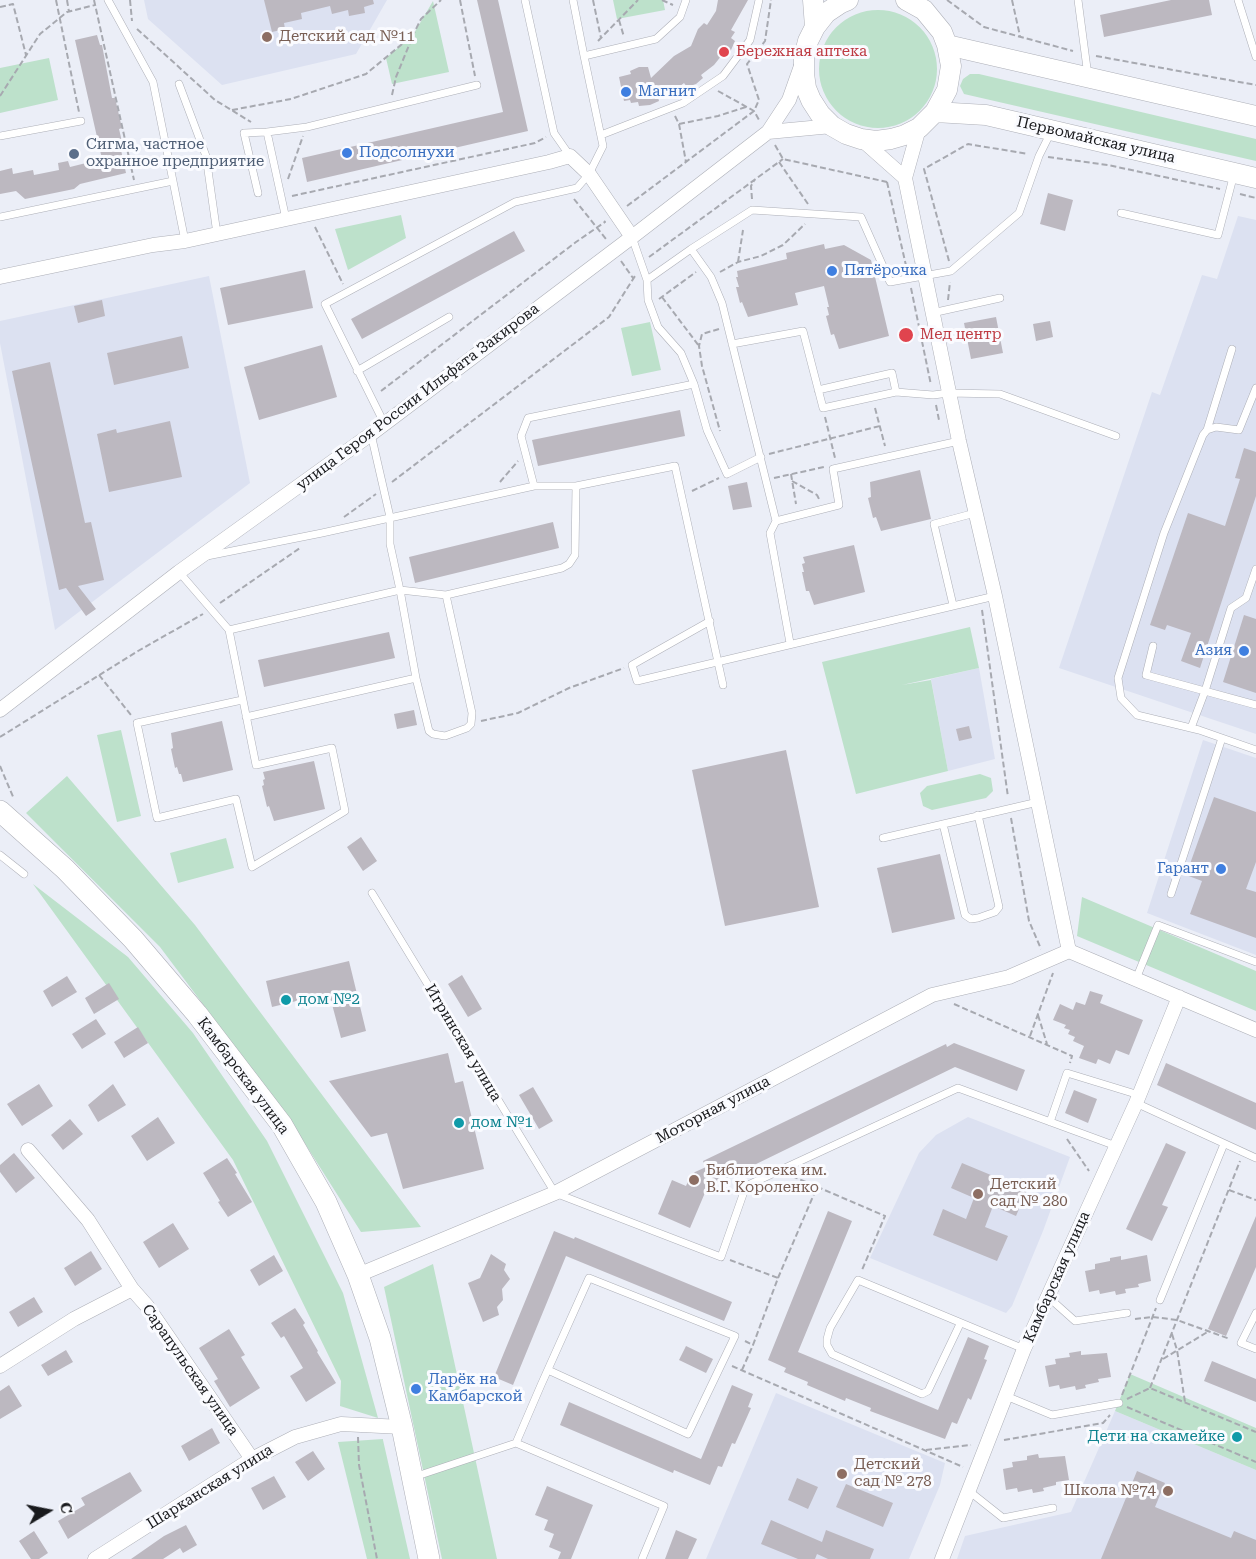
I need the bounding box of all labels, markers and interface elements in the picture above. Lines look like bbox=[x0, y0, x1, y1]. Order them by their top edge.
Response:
place label: Детский сад №11 bbox=[279, 28, 415, 46]
marker: Детский сад №11 bbox=[260, 30, 274, 44]
place label: Бережная аптека bbox=[736, 43, 867, 61]
marker: Бережная аптека bbox=[717, 45, 731, 59]
place label: Магнит bbox=[638, 83, 696, 101]
marker: Магнит bbox=[619, 85, 633, 99]
street label: Первомайская улица bbox=[1015, 113, 1177, 167]
place label: Сигма, частное охранное предприятие bbox=[86, 136, 264, 171]
place label: Подсолнухи bbox=[359, 144, 454, 162]
marker: Подсолнухи bbox=[340, 146, 354, 160]
marker: Сигма, частное охранное предприятие bbox=[67, 147, 81, 161]
place label: Пятёрочка bbox=[844, 262, 927, 280]
marker: Пятёрочка bbox=[825, 264, 839, 278]
street label: улица Героя России Ильфата Закирова bbox=[293, 300, 543, 494]
marker: Мед центр bbox=[897, 326, 915, 344]
place label: Мед центр bbox=[920, 326, 1002, 344]
place label: Азия bbox=[1195, 642, 1232, 660]
marker: Азия bbox=[1237, 644, 1251, 658]
place label: Гарант bbox=[1157, 860, 1209, 878]
marker: Гарант bbox=[1214, 862, 1228, 876]
street label: Игринская улица bbox=[421, 981, 505, 1105]
place label: дом №2 bbox=[298, 991, 360, 1009]
marker: дом №2 bbox=[279, 993, 293, 1007]
street label: Камбарская улица bbox=[193, 1014, 293, 1138]
street label: Моторная улица bbox=[653, 1072, 773, 1148]
place label: дом №1 bbox=[471, 1114, 533, 1132]
marker: дом №1 bbox=[452, 1116, 466, 1130]
place label: Библиотека им. В.Г. Короленко bbox=[706, 1162, 827, 1197]
marker: Библиотека им. В.Г. Короленко bbox=[687, 1173, 701, 1187]
place label: Детский сад № 280 bbox=[990, 1176, 1068, 1211]
marker: Детский сад № 280 bbox=[971, 1187, 985, 1201]
street label: Камбарская улица bbox=[1020, 1209, 1094, 1345]
street label: Сарапульская улица bbox=[138, 1301, 242, 1439]
place label: Ларёк на Камбарской bbox=[428, 1371, 523, 1406]
marker: Ларёк на Камбарской bbox=[409, 1382, 423, 1396]
place label: Дети на скамейке bbox=[1088, 1428, 1225, 1446]
marker: Дети на скамейке bbox=[1230, 1430, 1244, 1444]
street label: Шарканская улица bbox=[144, 1441, 276, 1533]
place label: Детский сад № 278 bbox=[854, 1456, 932, 1491]
marker: Детский сад № 278 bbox=[835, 1467, 849, 1481]
north arrow bbox=[18, 1481, 78, 1541]
place label: Школа №74 bbox=[1063, 1482, 1156, 1500]
marker: Школа №74 bbox=[1161, 1484, 1175, 1498]
text: С bbox=[56, 1501, 77, 1515]

